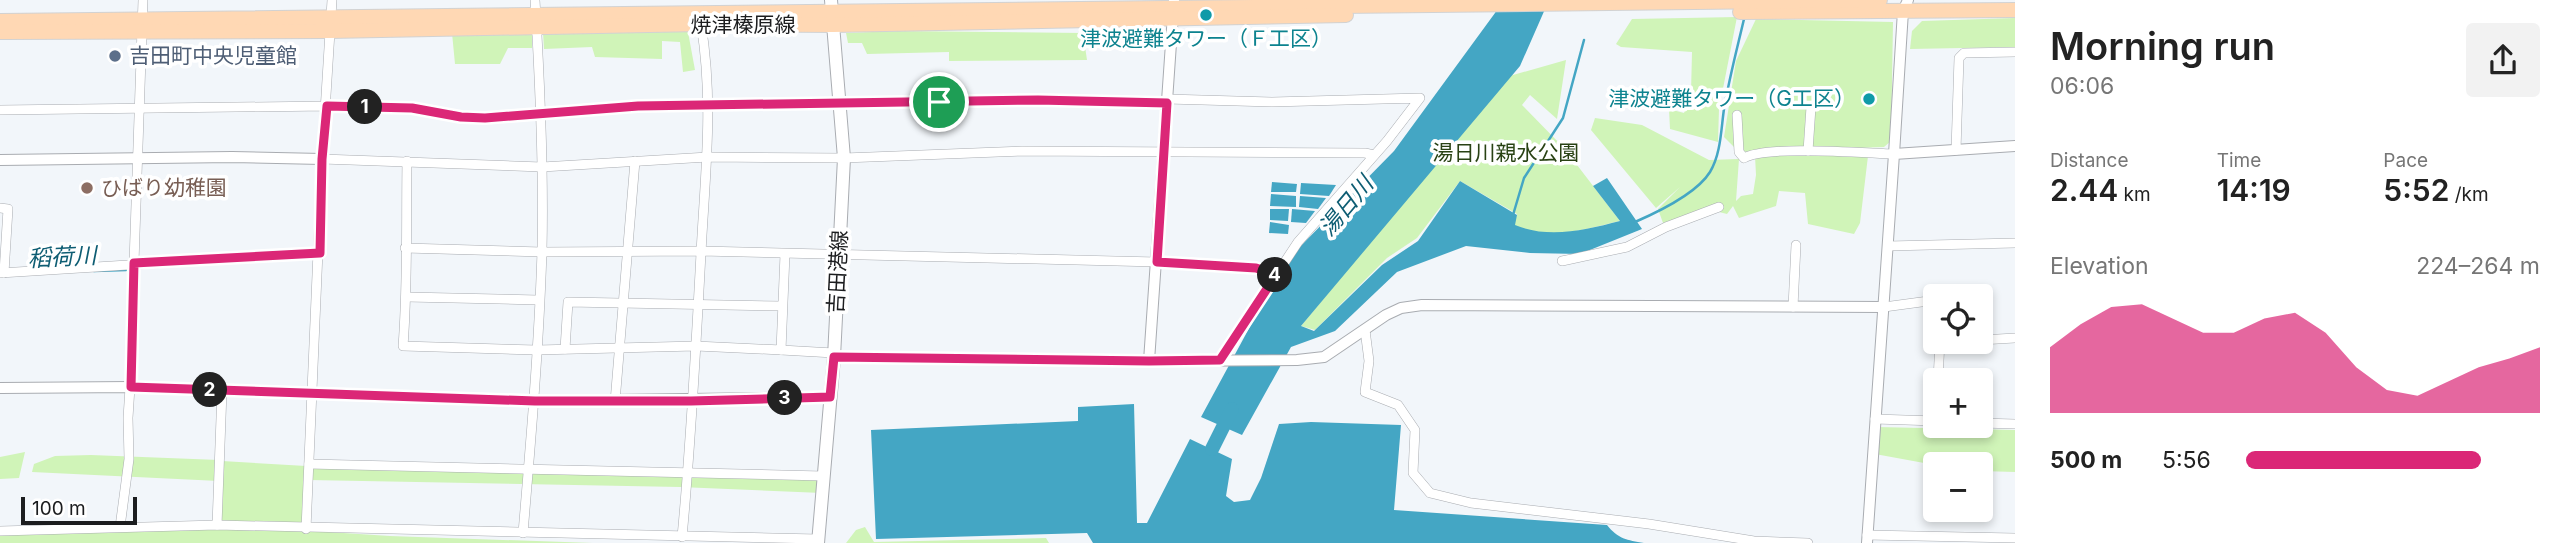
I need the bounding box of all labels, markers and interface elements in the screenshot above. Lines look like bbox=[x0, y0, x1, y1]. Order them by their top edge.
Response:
marker: 津波避難タワー（Ｆ工区） bbox=[1198, 7, 1214, 23]
street label: 焼津榛原線 bbox=[691, 12, 796, 37]
text: Morning run bbox=[2050, 23, 2275, 69]
button: share bbox=[2466, 23, 2540, 97]
place label: 津波避難タワー（Ｆ工区） bbox=[1080, 26, 1332, 51]
place label: 吉田町中央児童館 bbox=[129, 43, 297, 68]
marker: 吉田町中央児童館 bbox=[107, 48, 123, 64]
pin bbox=[909, 72, 969, 132]
text: 06:06 bbox=[2050, 72, 2114, 100]
icon: arrive bbox=[920, 83, 958, 121]
place label: 津波避難タワー（G工区） bbox=[1608, 86, 1855, 111]
pin: 1 bbox=[348, 90, 382, 124]
marker: 津波避難タワー（G工区） bbox=[1861, 91, 1877, 107]
text: 1 bbox=[360, 95, 369, 118]
park label: 湯日川親水公園 bbox=[1433, 140, 1580, 165]
text: Distance bbox=[2050, 149, 2128, 172]
text: Time bbox=[2217, 149, 2261, 172]
text: Pace bbox=[2383, 149, 2428, 172]
water label: 湯日川 bbox=[1313, 168, 1381, 241]
text: 2.44 bbox=[2050, 172, 2118, 208]
text: 14:19 bbox=[2217, 172, 2291, 208]
text: 5:52 bbox=[2383, 172, 2449, 208]
place label: ひばり幼稚園 bbox=[101, 175, 227, 200]
marker: ひばり幼稚園 bbox=[79, 180, 95, 196]
text: km bbox=[2118, 183, 2151, 206]
text: /km bbox=[2449, 183, 2489, 206]
street label: 吉田港線 bbox=[823, 229, 852, 315]
water label: 稻荷川 bbox=[27, 241, 100, 273]
text: Elevation bbox=[2050, 252, 2149, 280]
text: 224–264 m bbox=[2416, 252, 2540, 280]
pin: 4 bbox=[1258, 258, 1292, 292]
text: 4 bbox=[1268, 263, 1281, 286]
map controls bbox=[1923, 284, 1993, 522]
button: locate bbox=[1923, 284, 1993, 354]
button: + bbox=[1923, 368, 1993, 438]
pin: 2 bbox=[192, 372, 228, 408]
text: 2 bbox=[204, 378, 215, 401]
pin: 3 bbox=[768, 380, 802, 416]
text: 3 bbox=[778, 386, 791, 409]
text: 500 m bbox=[2050, 446, 2122, 474]
text: 5:56 bbox=[2162, 446, 2211, 474]
button: − bbox=[1923, 452, 1993, 522]
scale bar bbox=[21, 494, 136, 526]
text: 100 m bbox=[32, 497, 86, 520]

